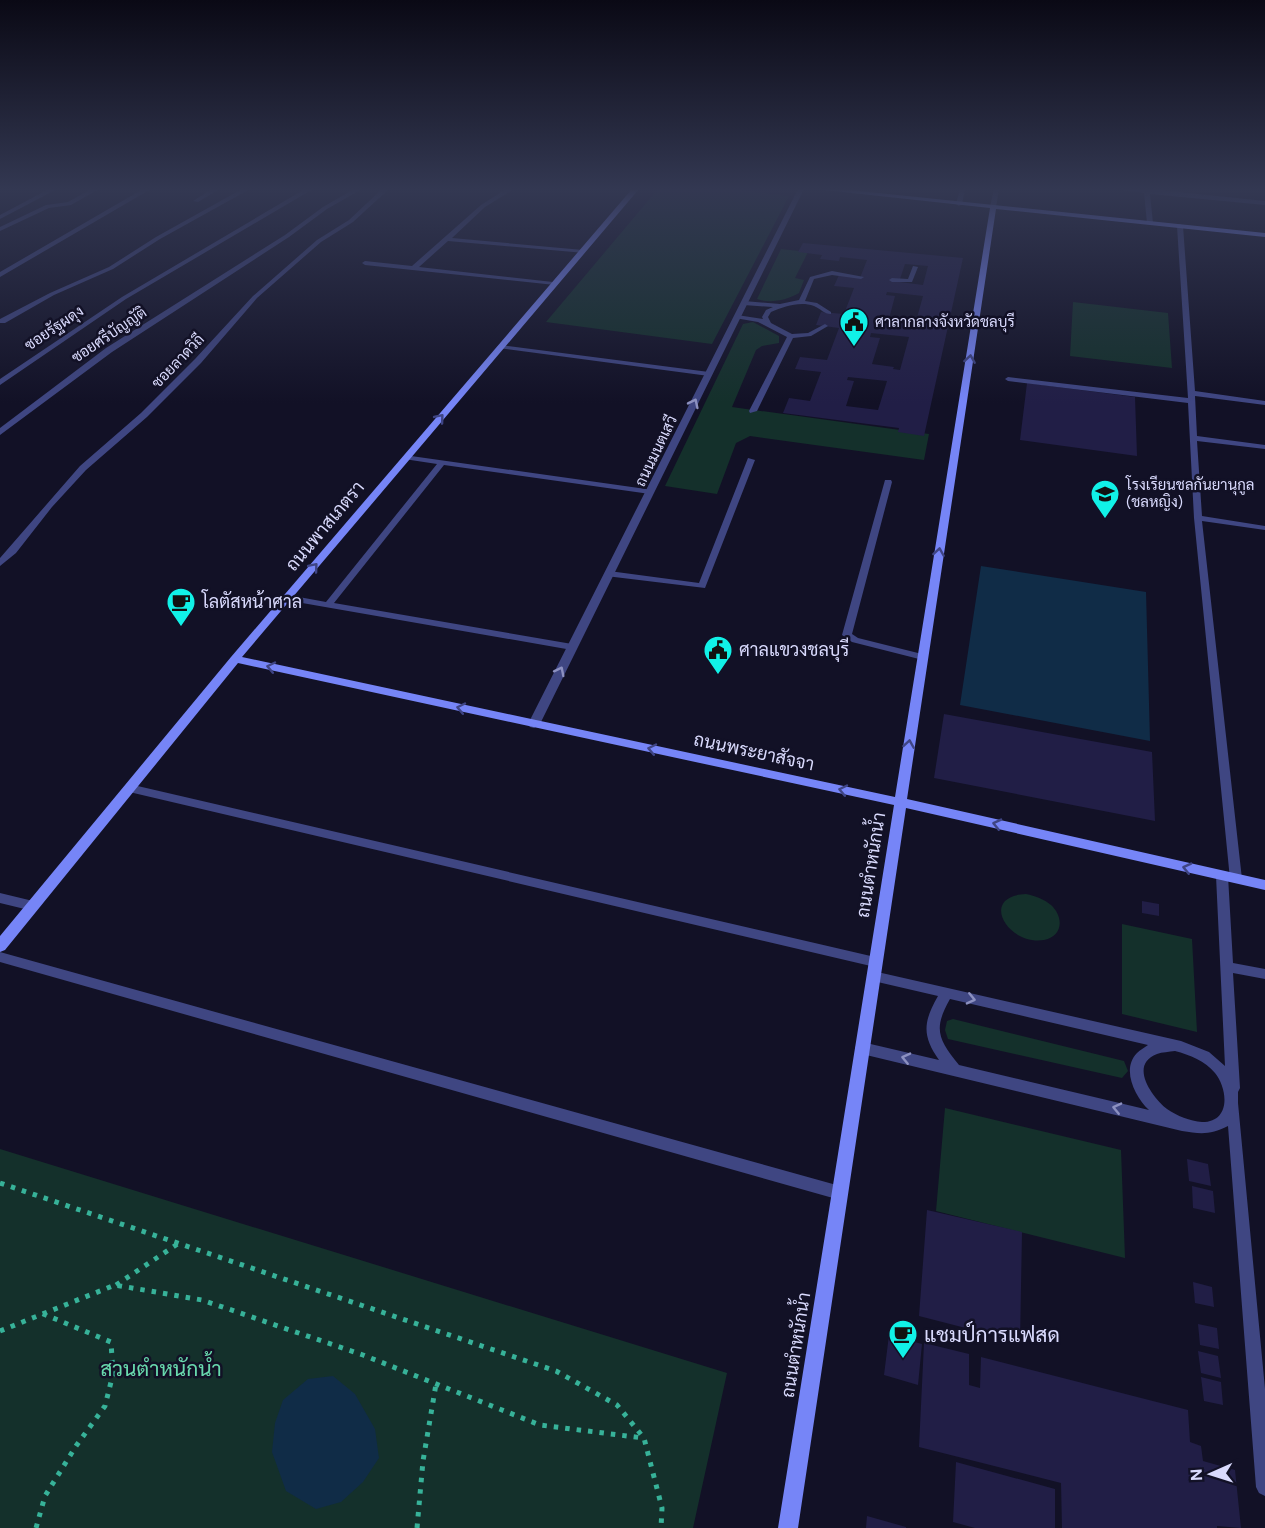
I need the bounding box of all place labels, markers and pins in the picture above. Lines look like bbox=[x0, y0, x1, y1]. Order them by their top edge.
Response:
public building icon: ศาลากลางจังหวัดชลบุรี bbox=[838, 306, 870, 348]
place label: ศาลากลางจังหวัดชลบุรี bbox=[875, 312, 1015, 333]
place label: โรงเรียนชลกันยานุกูล (ชลหญิง) bbox=[1125, 475, 1255, 511]
school or university icon: โรงเรียนชลกันยานุกูล (ชลหญิง) bbox=[1089, 478, 1121, 520]
cafe icon: โลตัสหน้าศาล bbox=[165, 586, 197, 628]
place label: โลตัสหน้าศาล bbox=[201, 589, 302, 613]
public building icon: ศาลแขวงชลบุรี bbox=[702, 634, 734, 676]
place label: ศาลแขวงชลบุรี bbox=[739, 637, 849, 662]
cafe icon: แชมป์การแฟสด bbox=[887, 1318, 919, 1360]
place label: แชมป์การแฟสด bbox=[924, 1320, 1060, 1347]

